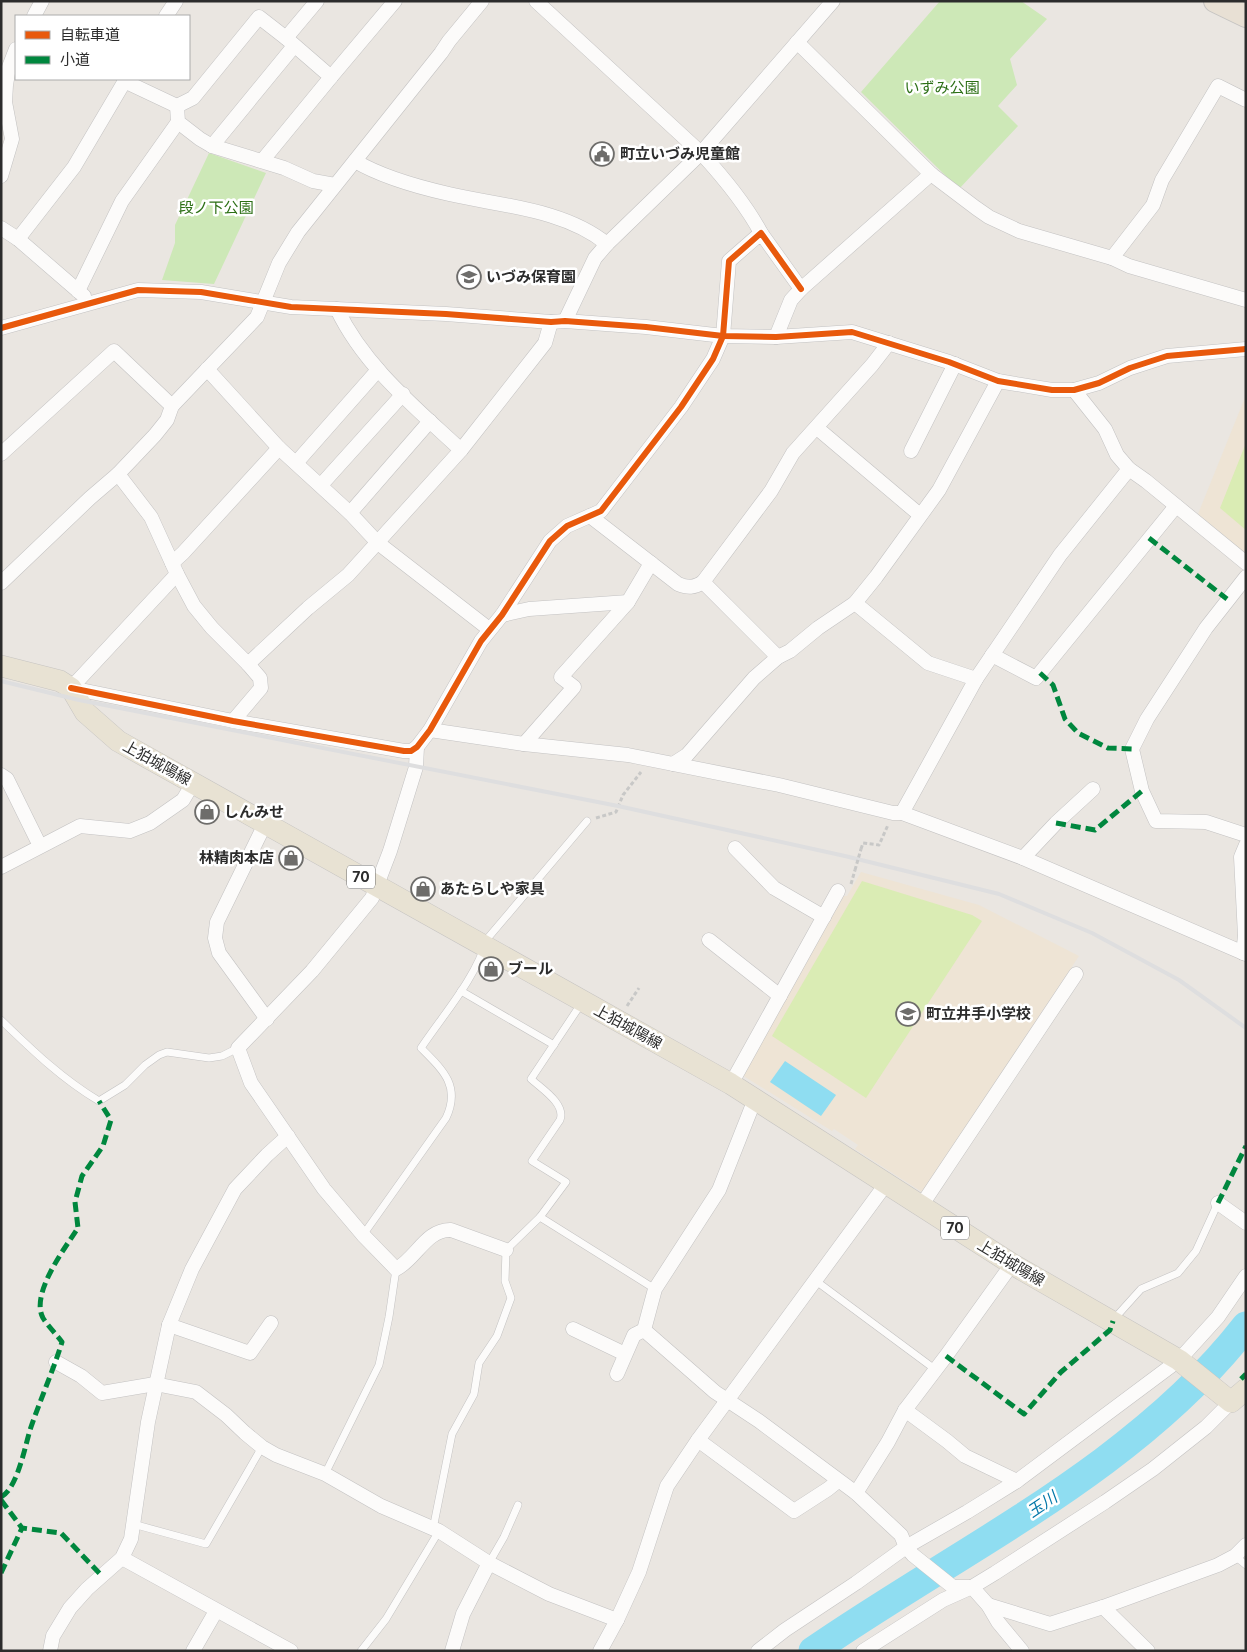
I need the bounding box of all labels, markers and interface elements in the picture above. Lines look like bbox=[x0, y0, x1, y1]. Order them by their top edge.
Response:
legend bbox=[15, 15, 190, 80]
text: 自転車道 bbox=[60, 25, 120, 44]
text: 小道 bbox=[60, 50, 90, 69]
park label: いずみ公園 bbox=[904, 78, 980, 97]
public building icon: 町立いづみ児童館 bbox=[589, 141, 615, 167]
place label: 町立いづみ児童館 bbox=[620, 144, 740, 163]
park label: 段ノ下公園 bbox=[178, 198, 254, 217]
school or university icon: いづみ保育園 bbox=[456, 264, 482, 290]
place label: いづみ保育園 bbox=[486, 267, 576, 286]
street label: 上狛城陽線 bbox=[120, 736, 195, 789]
shop icon: しんみせ bbox=[194, 799, 220, 825]
place label: しんみせ bbox=[224, 802, 284, 821]
shop icon: 林精肉本店 bbox=[278, 845, 304, 871]
place label: 林精肉本店 bbox=[199, 848, 274, 867]
road number: 70 bbox=[347, 866, 375, 889]
shop icon: あたらしや家具 bbox=[410, 876, 436, 902]
place label: あたらしや家具 bbox=[440, 879, 545, 898]
shop icon: ブール bbox=[478, 956, 504, 982]
place label: ブール bbox=[508, 959, 553, 978]
street label: 上狛城陽線 bbox=[591, 1000, 666, 1053]
school or university icon: 町立井手小学校 bbox=[895, 1001, 921, 1027]
place label: 町立井手小学校 bbox=[926, 1004, 1031, 1023]
road number: 70 bbox=[941, 1216, 969, 1240]
street label: 上狛城陽線 bbox=[974, 1235, 1048, 1290]
water label: 玉川 bbox=[1023, 1486, 1063, 1521]

